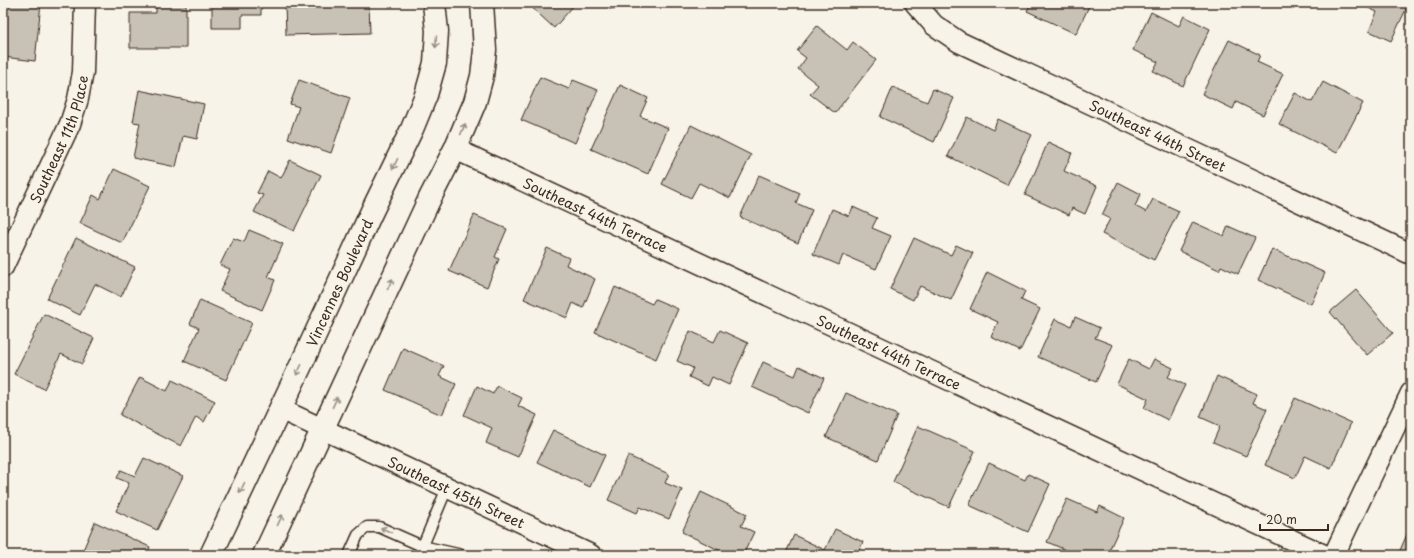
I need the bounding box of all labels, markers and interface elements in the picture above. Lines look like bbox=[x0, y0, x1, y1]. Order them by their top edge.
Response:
one-way arrow bbox=[433, 35, 440, 48]
street label: Southeast 11th Place bbox=[24, 73, 93, 206]
street label: Southeast 44th Street bbox=[1086, 94, 1230, 177]
one-way arrow bbox=[460, 123, 468, 135]
one-way arrow bbox=[391, 157, 398, 169]
street label: Southeast 44th Terrace bbox=[520, 172, 671, 257]
street label: Vincennes Boulevard bbox=[301, 215, 378, 350]
one-way arrow bbox=[387, 278, 394, 290]
street label: Southeast 44th Terrace bbox=[813, 309, 965, 394]
one-way arrow bbox=[295, 364, 302, 376]
one-way arrow bbox=[332, 396, 339, 408]
street label: Southeast 45th Street bbox=[384, 451, 529, 533]
one-way arrow bbox=[238, 481, 245, 493]
scale bar bbox=[1260, 506, 1328, 532]
text: 20 m bbox=[1266, 510, 1297, 528]
one-way arrow bbox=[277, 514, 284, 526]
one-way arrow bbox=[381, 525, 393, 533]

